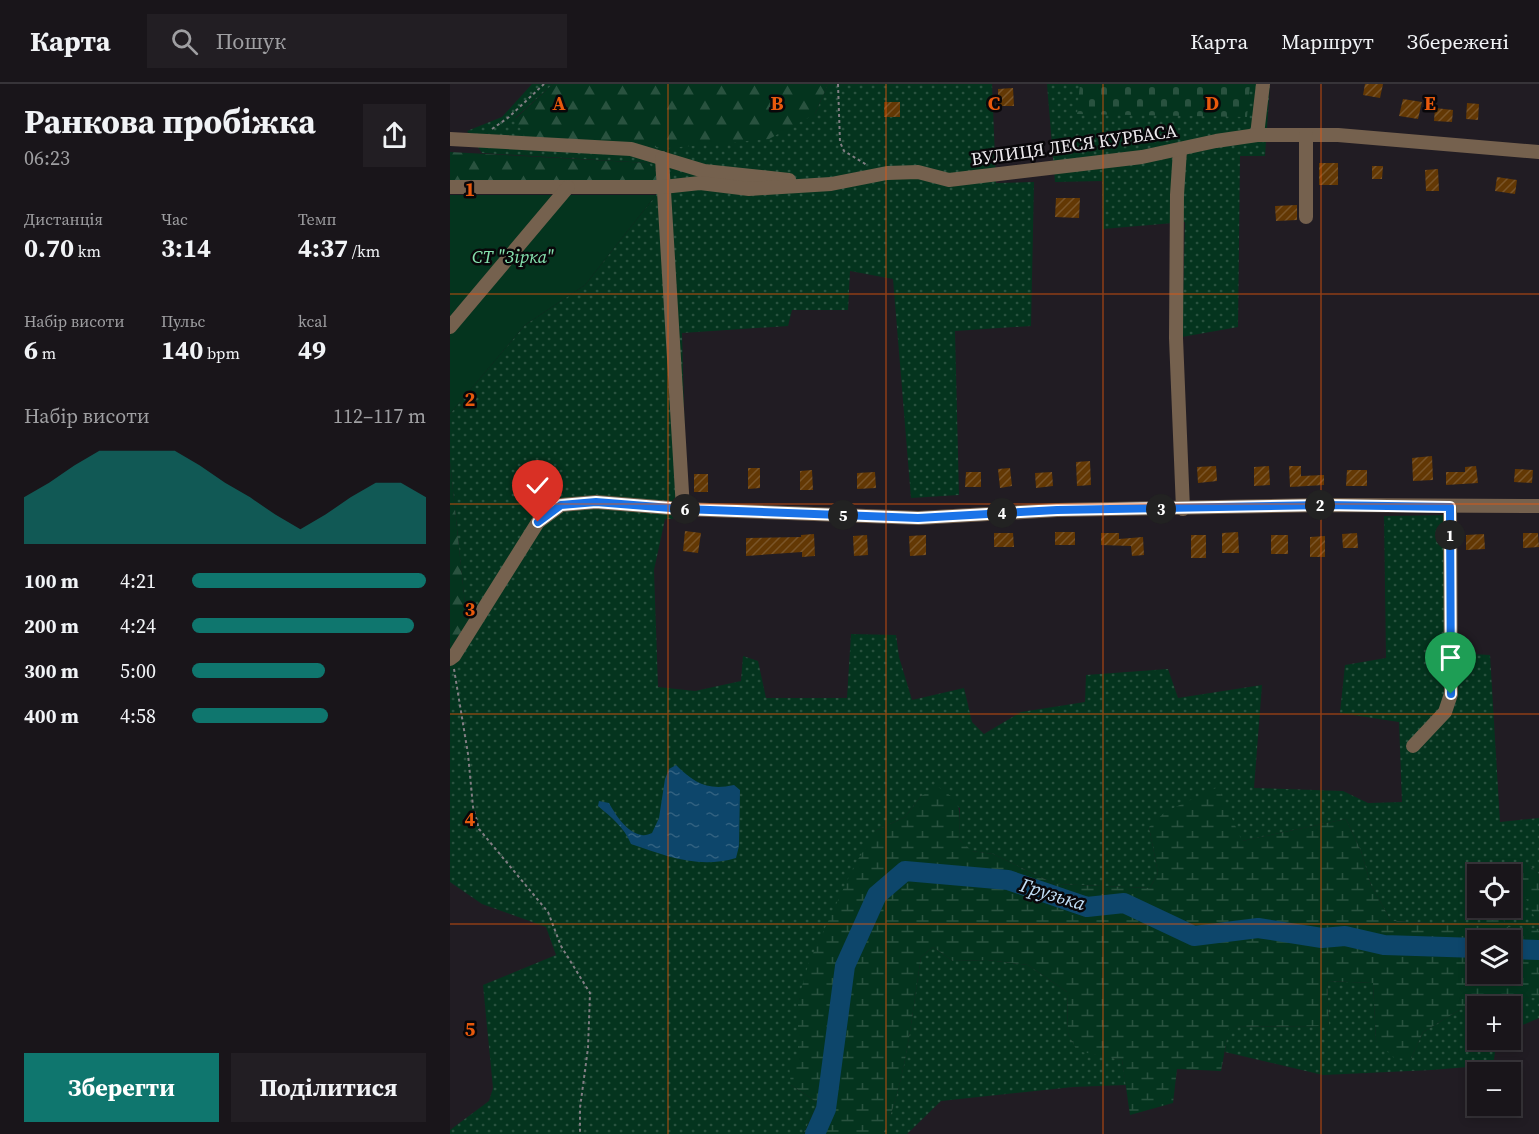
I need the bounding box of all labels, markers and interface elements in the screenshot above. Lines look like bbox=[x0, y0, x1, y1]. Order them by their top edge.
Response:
search box bbox=[147, 14, 567, 68]
text: Карта bbox=[30, 22, 111, 60]
icon: search bbox=[168, 25, 201, 58]
text: Пошук bbox=[216, 26, 286, 56]
text: Карта bbox=[1190, 27, 1248, 56]
text: Маршрут bbox=[1281, 27, 1374, 56]
text: Збережені bbox=[1407, 27, 1509, 56]
text: A bbox=[552, 89, 566, 117]
text: B bbox=[770, 89, 784, 117]
text: C bbox=[988, 89, 1000, 117]
text: D bbox=[1205, 89, 1219, 117]
text: E bbox=[1424, 89, 1436, 117]
text: Ранкова пробіжка bbox=[24, 99, 316, 144]
button: share bbox=[363, 104, 426, 167]
street label: ВУЛИЦЯ ЛЕСЯ КУРБАСА bbox=[969, 118, 1179, 171]
text: 06:23 bbox=[24, 144, 70, 172]
text: 1 bbox=[465, 175, 475, 203]
text: Дистанція bbox=[24, 208, 103, 230]
text: Час bbox=[161, 208, 188, 230]
text: Темп bbox=[298, 208, 337, 230]
text: 0.70 bbox=[24, 230, 74, 266]
text: 3:14 bbox=[161, 230, 211, 266]
text: 4:37 bbox=[298, 230, 348, 266]
text: km bbox=[74, 240, 101, 262]
text: /km bbox=[348, 240, 380, 262]
park label: СТ "Зірка" bbox=[472, 244, 554, 269]
text: Набір висоти bbox=[24, 310, 125, 332]
text: Пульс bbox=[161, 310, 205, 332]
text: kcal bbox=[298, 310, 327, 332]
text: 6 bbox=[24, 332, 38, 368]
text: 140 bbox=[161, 332, 203, 368]
text: 49 bbox=[298, 332, 326, 368]
text: m bbox=[38, 342, 56, 364]
text: bpm bbox=[203, 342, 240, 364]
text: 2 bbox=[465, 385, 476, 413]
text: Набір висоти bbox=[24, 402, 150, 430]
text: 112–117 m bbox=[333, 402, 426, 430]
pin bbox=[512, 460, 563, 522]
icon: check bbox=[521, 469, 554, 502]
pin: 2 bbox=[1305, 490, 1335, 520]
pin: 6 bbox=[670, 494, 700, 524]
pin: 3 bbox=[1146, 494, 1176, 524]
text: 2 bbox=[1316, 494, 1324, 516]
text: 6 bbox=[681, 498, 689, 520]
pin: 4 bbox=[987, 498, 1017, 528]
text: 3 bbox=[1157, 498, 1165, 520]
pin: 5 bbox=[828, 500, 858, 530]
text: 4 bbox=[998, 502, 1006, 524]
text: 5 bbox=[839, 504, 847, 526]
pin: 1 bbox=[1435, 520, 1465, 550]
text: 1 bbox=[1446, 524, 1454, 546]
text: 100 m bbox=[24, 567, 79, 595]
text: 4:21 bbox=[120, 567, 156, 595]
text: 3 bbox=[465, 595, 476, 623]
text: 200 m bbox=[24, 612, 79, 640]
text: 4:24 bbox=[120, 612, 156, 640]
pin bbox=[1425, 632, 1476, 694]
icon: arrive bbox=[1434, 641, 1467, 674]
text: 300 m bbox=[24, 657, 79, 685]
text: 5:00 bbox=[120, 657, 156, 685]
text: 400 m bbox=[24, 702, 79, 730]
text: 4:58 bbox=[120, 702, 156, 730]
text: 4 bbox=[465, 805, 476, 833]
map controls bbox=[1467, 864, 1521, 1116]
button: locate bbox=[1467, 864, 1521, 918]
water label: Грузька bbox=[1016, 870, 1090, 917]
button: layers bbox=[1467, 930, 1521, 984]
button: + bbox=[1467, 996, 1521, 1050]
text: 5 bbox=[465, 1015, 476, 1043]
button: Зберегти bbox=[24, 1053, 219, 1122]
button: Поділитися bbox=[231, 1053, 426, 1122]
button: − bbox=[1467, 1062, 1521, 1116]

